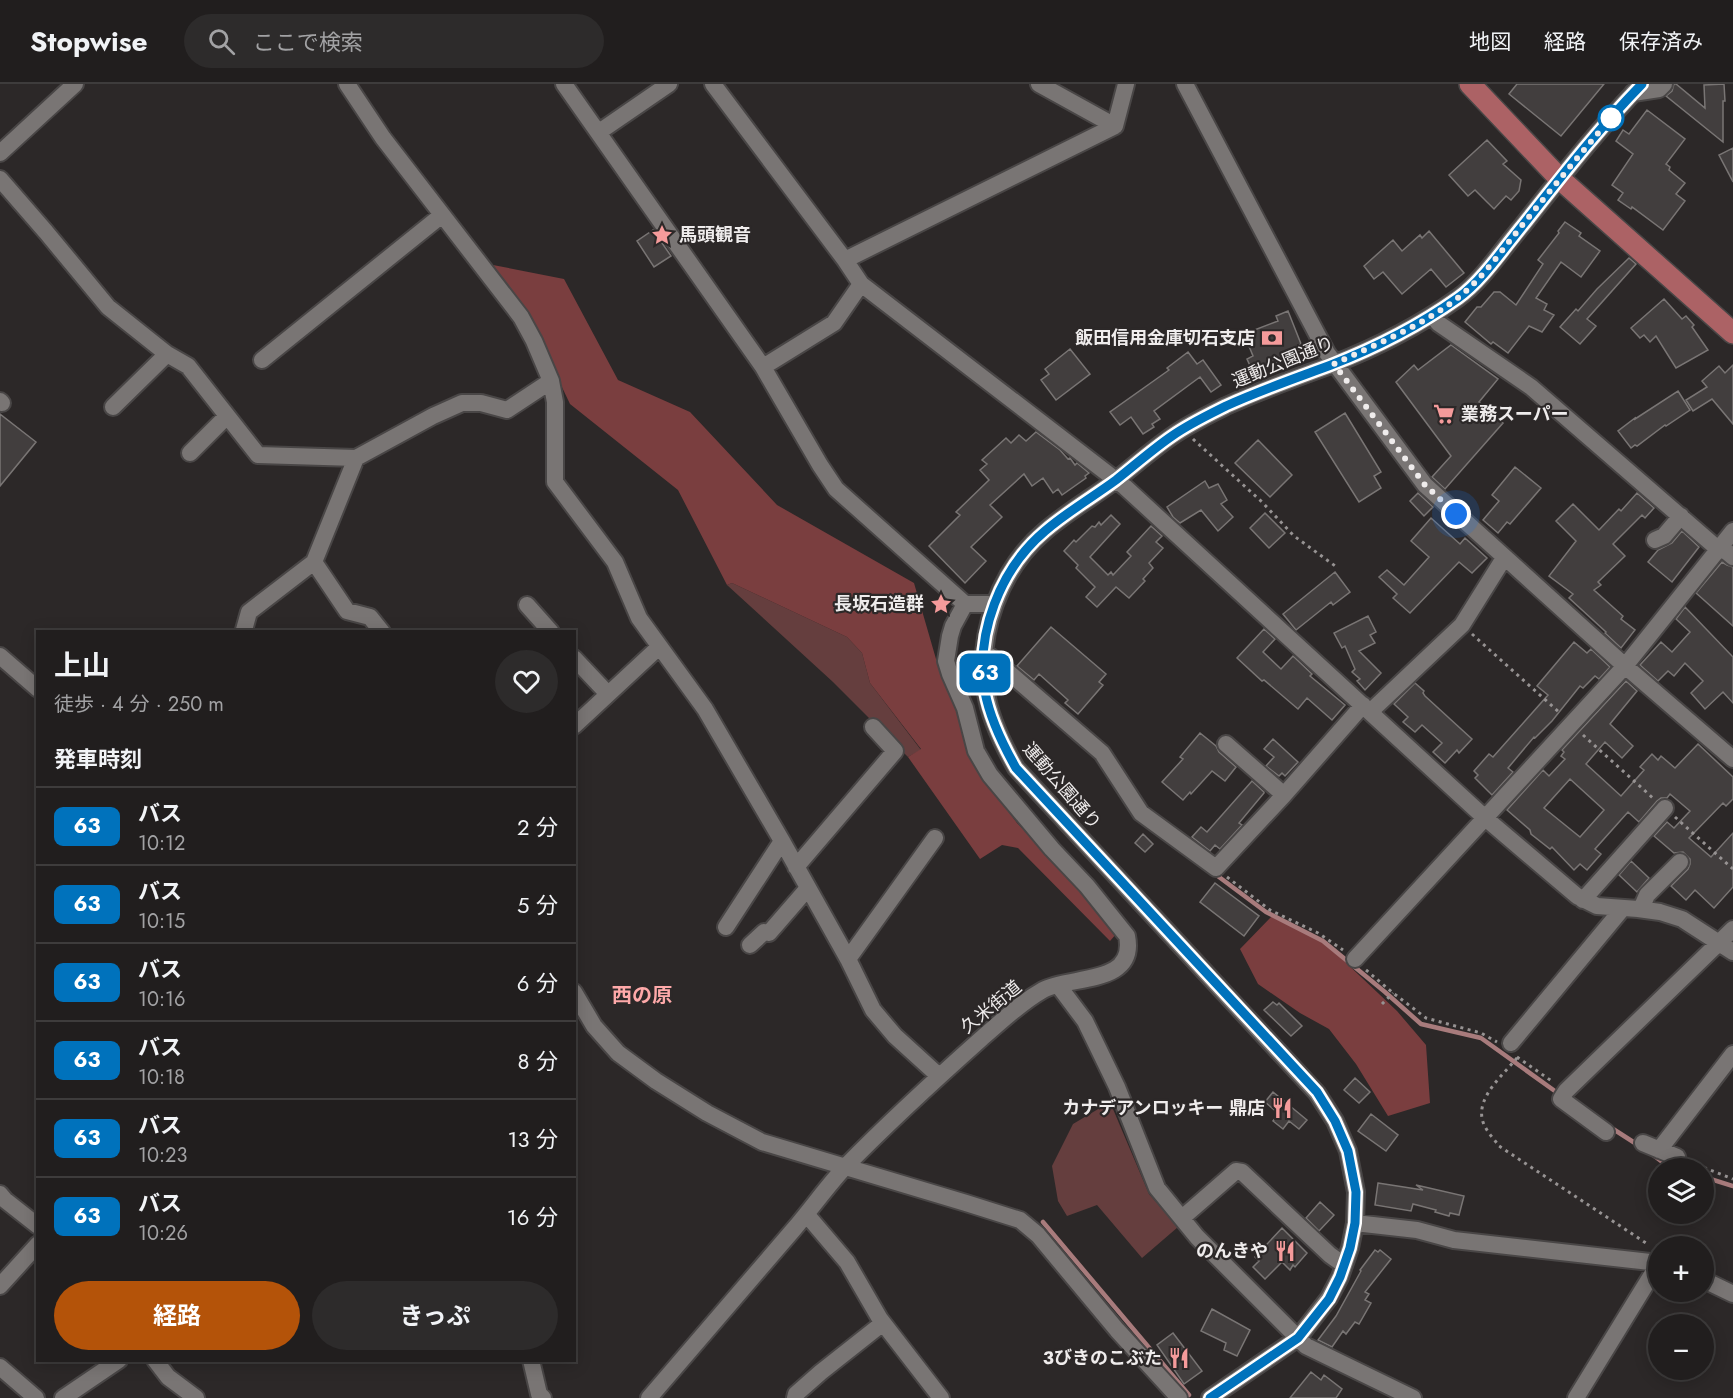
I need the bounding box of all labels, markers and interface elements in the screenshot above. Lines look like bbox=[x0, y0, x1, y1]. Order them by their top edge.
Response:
search box bbox=[184, 14, 604, 68]
text: Stopwise bbox=[30, 21, 148, 62]
icon: search bbox=[205, 25, 238, 58]
text: ここで検索 bbox=[253, 26, 363, 58]
text: 地図 bbox=[1469, 27, 1511, 57]
text: 経路 bbox=[1544, 27, 1586, 57]
text: 保存済み bbox=[1619, 27, 1703, 57]
unlabelled marker bbox=[1598, 105, 1624, 131]
place label: 馬頭観音 bbox=[679, 222, 751, 248]
place icon: 馬頭観音 bbox=[650, 223, 674, 247]
place label: 飯田信用金庫切石支店 bbox=[1075, 325, 1255, 351]
bank icon: 飯田信用金庫切石支店 bbox=[1260, 326, 1284, 350]
street label: 運動公園通り bbox=[1228, 330, 1338, 394]
place label: 業務スーパー bbox=[1461, 401, 1569, 427]
supermarket icon: 業務スーパー bbox=[1432, 402, 1456, 426]
your location bbox=[1441, 499, 1471, 529]
place label: 長坂石造群 bbox=[834, 591, 924, 617]
place icon: 長坂石造群 bbox=[929, 592, 953, 616]
text: 上山 bbox=[54, 645, 110, 686]
button: heart bbox=[495, 650, 558, 713]
line badge: 63 bbox=[958, 654, 1012, 692]
text: 63 bbox=[971, 658, 999, 688]
text: 徒歩 · 4 分 · 250 m bbox=[54, 690, 224, 719]
street label: 運動公園通り bbox=[1017, 737, 1107, 835]
text: 発車時刻 bbox=[54, 743, 142, 775]
text: バス bbox=[138, 797, 182, 829]
text: 63 bbox=[73, 811, 101, 841]
text: 2 分 bbox=[517, 811, 558, 843]
text: 10:12 bbox=[138, 829, 185, 858]
text: バス bbox=[138, 875, 182, 907]
text: 63 bbox=[73, 889, 101, 919]
text: 5 分 bbox=[517, 889, 558, 921]
text: 10:15 bbox=[138, 907, 185, 936]
text: バス bbox=[138, 953, 182, 985]
text: 63 bbox=[73, 967, 101, 997]
text: 6 分 bbox=[517, 967, 558, 999]
street label: 久米街道 bbox=[955, 974, 1027, 1040]
district label: 西の原 bbox=[612, 981, 672, 1010]
text: 10:16 bbox=[138, 985, 186, 1014]
text: バス bbox=[138, 1031, 182, 1063]
text: 63 bbox=[73, 1045, 101, 1075]
text: 8 分 bbox=[517, 1045, 558, 1077]
text: 10:18 bbox=[138, 1063, 185, 1092]
place label: カナデアンロッキー 鼎店 bbox=[1062, 1095, 1265, 1121]
restaurant icon: カナデアンロッキー 鼎店 bbox=[1270, 1096, 1294, 1120]
text: バス bbox=[138, 1109, 182, 1141]
text: 63 bbox=[73, 1123, 101, 1153]
text: 13 分 bbox=[507, 1123, 558, 1155]
text: 10:23 bbox=[138, 1141, 187, 1170]
map controls bbox=[1648, 1158, 1714, 1380]
button: layers bbox=[1648, 1158, 1714, 1224]
text: バス bbox=[138, 1187, 182, 1219]
text: 63 bbox=[73, 1201, 101, 1231]
text: 16 分 bbox=[507, 1201, 558, 1233]
text: 10:26 bbox=[138, 1219, 188, 1248]
button: + bbox=[1648, 1236, 1714, 1302]
place label: のんきや bbox=[1196, 1238, 1268, 1264]
restaurant icon: のんきや bbox=[1273, 1239, 1297, 1263]
button: 経路 bbox=[54, 1281, 300, 1350]
button: きっぷ bbox=[312, 1281, 558, 1350]
button: − bbox=[1648, 1314, 1714, 1380]
place label: ３びきのこぶた bbox=[1043, 1345, 1162, 1371]
restaurant icon: ３びきのこぶた bbox=[1167, 1346, 1191, 1370]

